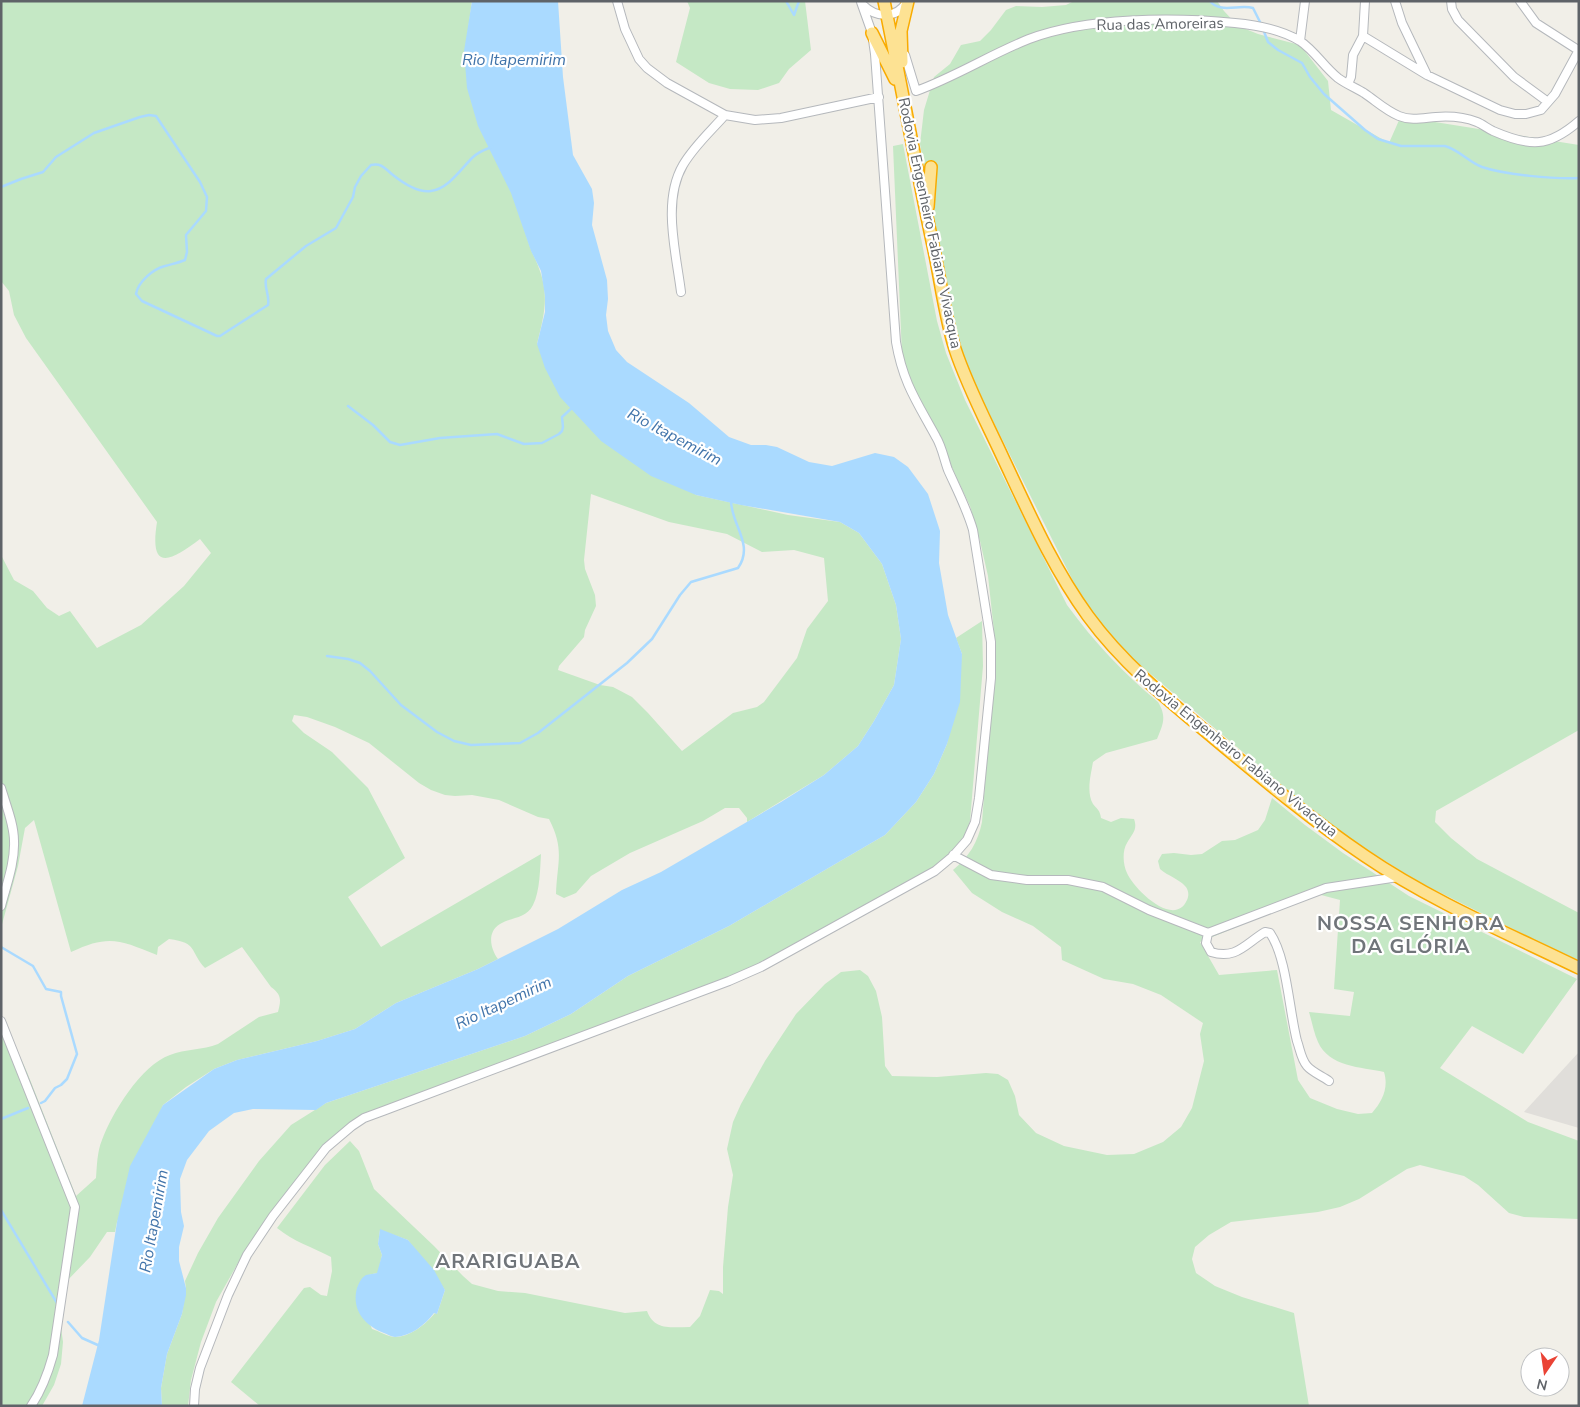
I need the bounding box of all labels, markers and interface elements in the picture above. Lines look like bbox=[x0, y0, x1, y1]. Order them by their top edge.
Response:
street label: Rua das Amoreiras bbox=[1096, 13, 1224, 35]
water label: Rio Itapemirim bbox=[462, 49, 566, 71]
street label: Rodovia Engenheiro Fabiano Vivacqua bbox=[894, 96, 966, 350]
water label: Rio Itapemirim bbox=[623, 403, 726, 471]
street label: Rodovia Engenheiro Fabiano Vivacqua bbox=[1130, 665, 1342, 841]
district label: NOSSA SENHORA DA GLÓRIA bbox=[1317, 910, 1505, 960]
water label: Rio Itapemirim bbox=[452, 971, 555, 1035]
water label: Rio Itapemirim bbox=[134, 1168, 174, 1274]
district label: ARARIGUABA bbox=[435, 1248, 581, 1275]
north arrow bbox=[1520, 1347, 1570, 1397]
text: N bbox=[1535, 1374, 1549, 1395]

